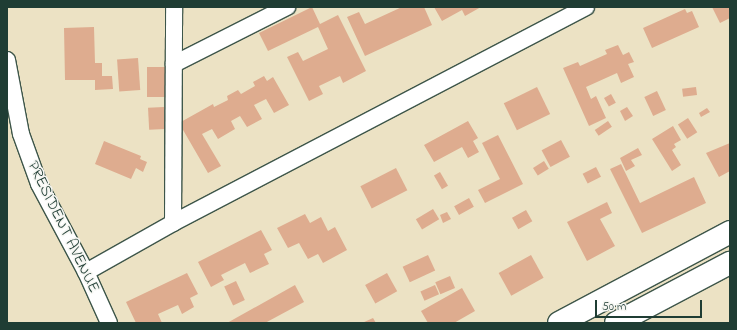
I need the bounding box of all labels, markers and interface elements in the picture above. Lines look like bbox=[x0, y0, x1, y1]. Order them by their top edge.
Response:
street label: PRESIDENT AVENUE bbox=[23, 158, 103, 296]
scale bar bbox=[597, 292, 704, 318]
text: 50 m bbox=[602, 298, 626, 316]

